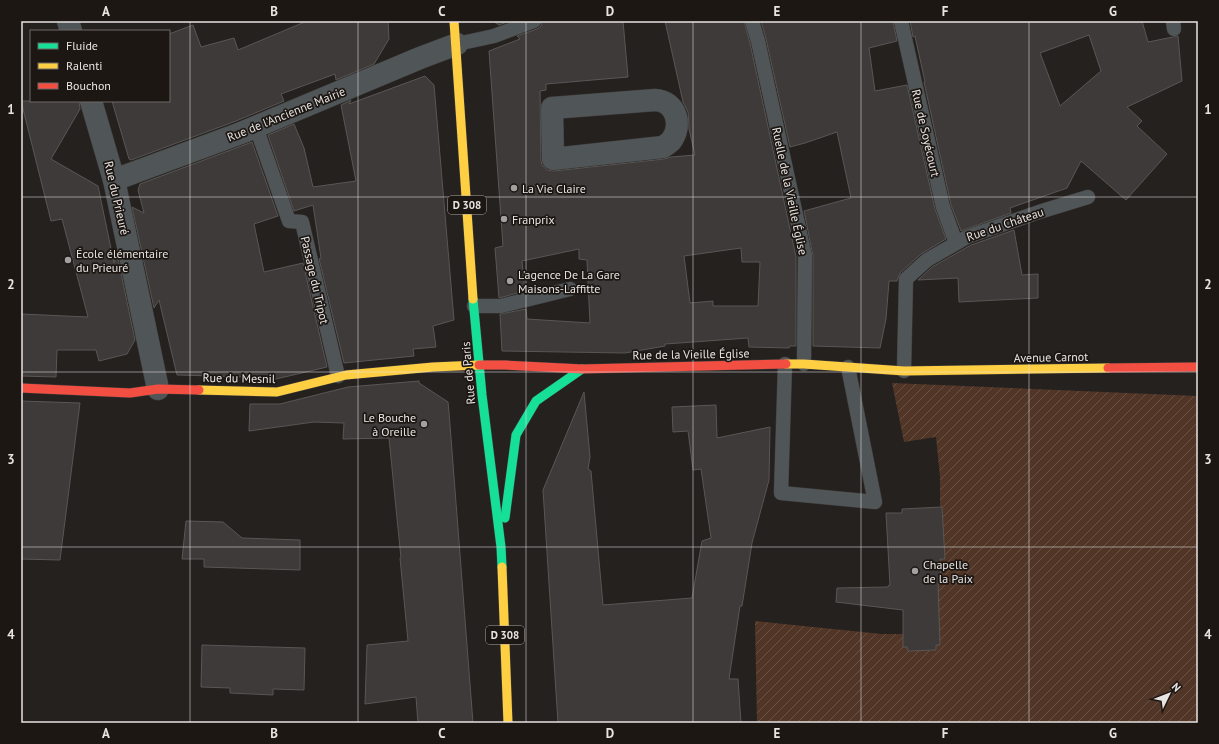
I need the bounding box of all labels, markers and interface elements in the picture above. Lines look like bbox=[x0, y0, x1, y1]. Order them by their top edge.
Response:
text: A bbox=[102, 3, 110, 20]
text: B bbox=[270, 3, 278, 20]
text: C bbox=[438, 3, 446, 20]
text: D bbox=[606, 3, 614, 20]
text: E bbox=[774, 3, 781, 20]
text: F bbox=[942, 3, 949, 20]
text: G bbox=[1109, 3, 1117, 20]
legend bbox=[30, 30, 170, 102]
text: Fluide bbox=[66, 38, 98, 53]
text: Ralenti bbox=[66, 58, 102, 73]
text: Bouchon bbox=[66, 78, 111, 93]
street label: Rue de l'Ancienne Mairie bbox=[225, 83, 347, 145]
street label: Rue de Soyécourt bbox=[909, 88, 943, 178]
text: 1 bbox=[7, 101, 15, 118]
text: 1 bbox=[1204, 101, 1212, 118]
street label: Ruelle de la Vieille Église bbox=[769, 126, 811, 256]
street label: Rue du Prieuré bbox=[101, 160, 133, 236]
place label: La Vie Claire bbox=[522, 181, 586, 196]
marker: La Vie Claire bbox=[509, 183, 519, 193]
road number: D 308 bbox=[448, 196, 486, 214]
street label: Rue du Château bbox=[964, 204, 1046, 244]
place label: Franprix bbox=[512, 212, 555, 227]
marker: Franprix bbox=[499, 214, 509, 224]
street label: Passage du Tripot bbox=[298, 235, 332, 325]
place label: École élémentaire du Prieuré bbox=[76, 246, 168, 275]
marker: École élémentaire du Prieuré bbox=[63, 255, 73, 265]
place label: L'agence De La Gare Maisons-Laffitte bbox=[518, 267, 620, 296]
text: 2 bbox=[7, 276, 15, 293]
marker: L'agence De La Gare Maisons-Laffitte bbox=[505, 276, 515, 286]
text: 2 bbox=[1204, 276, 1212, 293]
street label: Rue de Paris bbox=[458, 341, 478, 405]
street label: Rue de la Vieille Église bbox=[632, 345, 750, 363]
street label: Avenue Carnot bbox=[1014, 349, 1088, 365]
street label: Rue du Mesnil bbox=[202, 370, 276, 386]
place label: Le Bouche à Oreille bbox=[363, 410, 416, 439]
marker: Le Bouche à Oreille bbox=[419, 419, 429, 429]
text: 3 bbox=[7, 451, 15, 468]
text: 3 bbox=[1204, 451, 1212, 468]
place label: Chapelle de la Paix bbox=[923, 557, 973, 586]
marker: Chapelle de la Paix bbox=[910, 566, 920, 576]
text: 4 bbox=[7, 626, 15, 643]
road number: D 308 bbox=[486, 626, 524, 644]
text: 4 bbox=[1204, 626, 1212, 643]
north arrow bbox=[1149, 674, 1189, 714]
text: N bbox=[1169, 680, 1184, 695]
text: A bbox=[102, 725, 110, 742]
text: B bbox=[270, 725, 278, 742]
text: C bbox=[438, 725, 446, 742]
text: D bbox=[606, 725, 614, 742]
text: E bbox=[774, 725, 781, 742]
text: F bbox=[942, 725, 949, 742]
text: G bbox=[1109, 725, 1117, 742]

